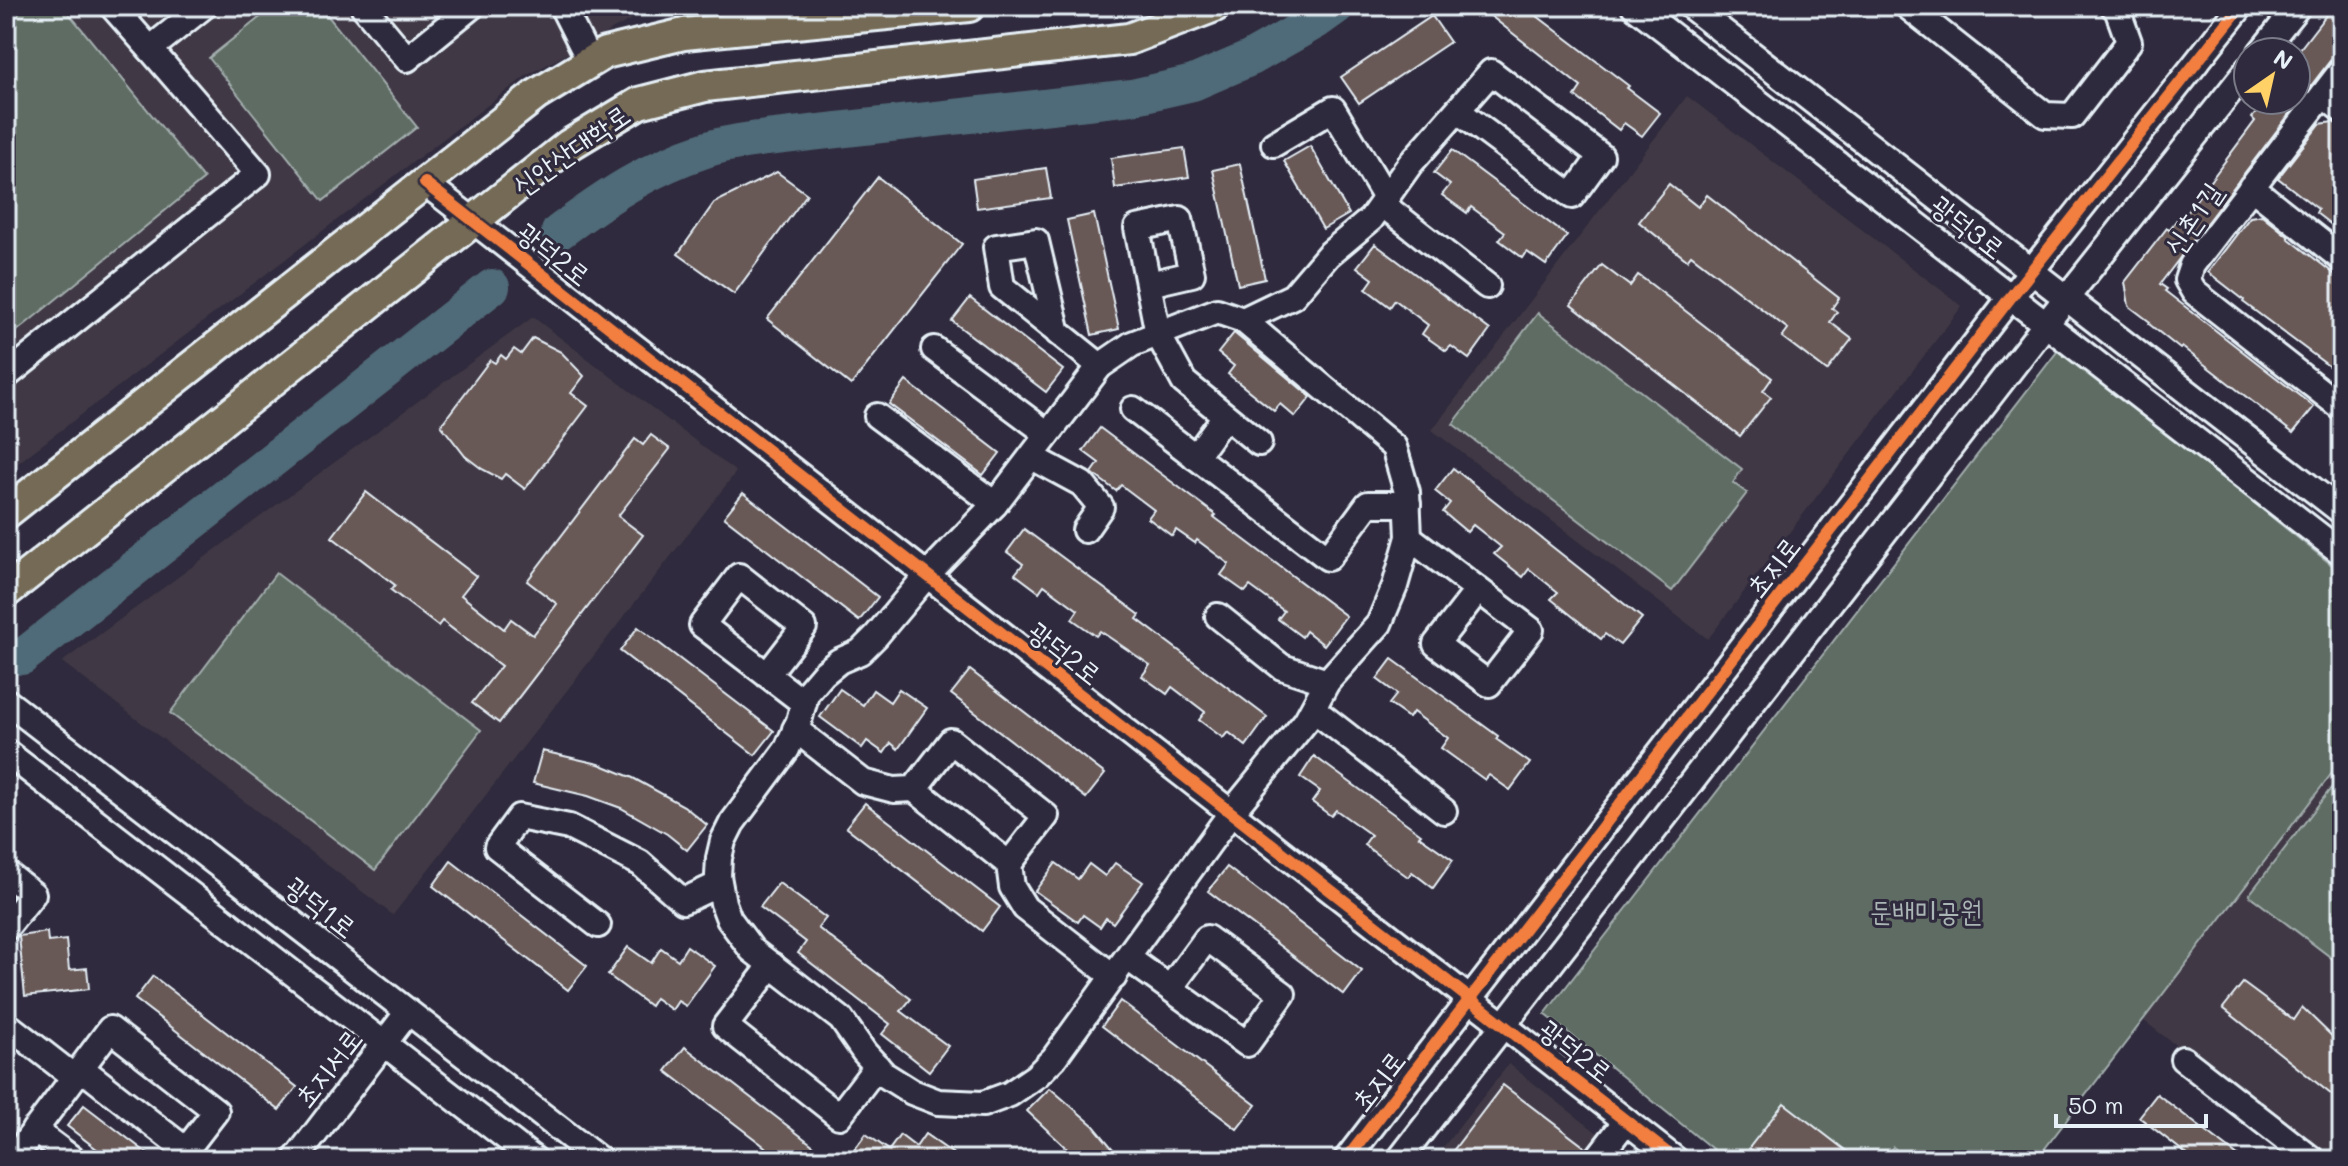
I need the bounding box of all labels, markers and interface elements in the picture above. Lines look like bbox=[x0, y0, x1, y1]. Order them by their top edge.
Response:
north arrow bbox=[2232, 36, 2312, 116]
text: N bbox=[2268, 42, 2298, 76]
street label: 신안산대학로 bbox=[505, 96, 636, 203]
street label: 신촌1길 bbox=[2155, 175, 2229, 262]
street label: 광덕3로 bbox=[1924, 186, 2013, 266]
street label: 광덕2로 bbox=[511, 213, 598, 293]
street label: 초지로 bbox=[1737, 529, 1807, 604]
street label: 광덕2로 bbox=[1022, 612, 1109, 692]
street label: 광덕1로 bbox=[279, 867, 364, 945]
park label: 둔배미공원 bbox=[1870, 892, 1982, 928]
street label: 광덕2로 bbox=[1533, 1010, 1620, 1090]
street label: 초지서로 bbox=[285, 1021, 369, 1114]
street label: 초지로 bbox=[1342, 1043, 1412, 1118]
scale bar bbox=[2056, 1078, 2206, 1128]
text: 50 m bbox=[2068, 1089, 2124, 1120]

